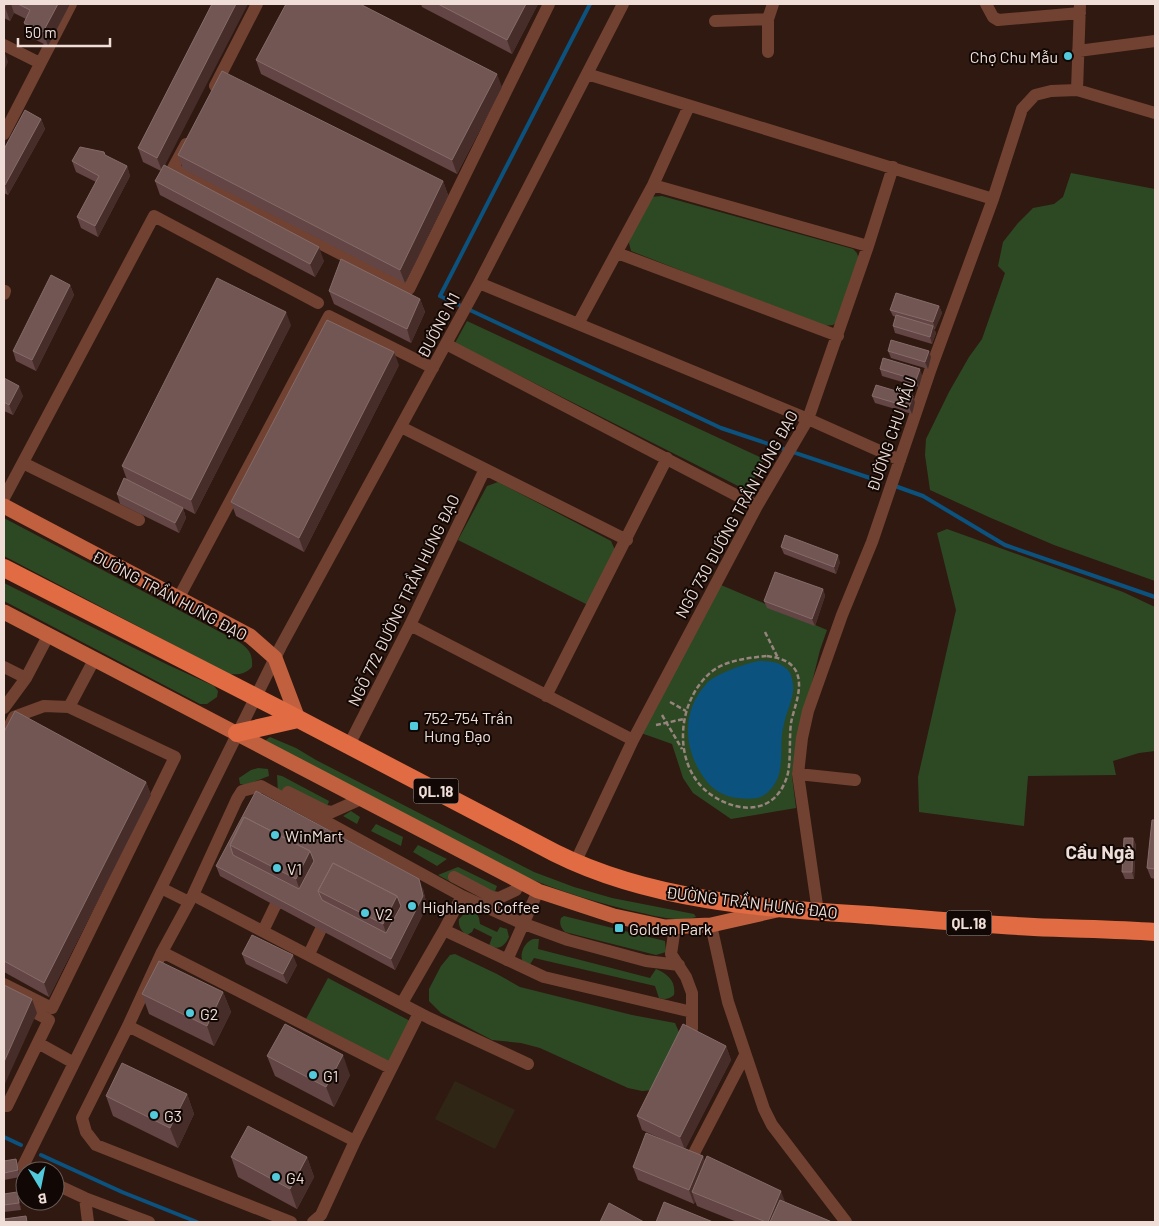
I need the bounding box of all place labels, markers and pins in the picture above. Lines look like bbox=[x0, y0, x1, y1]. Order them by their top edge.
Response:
place label: Chợ Chu Mẫu bbox=[970, 47, 1058, 66]
marker: Chợ Chu Mẫu bbox=[1062, 50, 1074, 62]
place label: 752-754 Trần Hưng Đạo bbox=[424, 708, 513, 745]
marker: 752-754 Trần Hưng Đạo bbox=[408, 720, 420, 732]
place label: WinMart bbox=[285, 826, 343, 845]
marker: WinMart bbox=[269, 829, 281, 841]
place label: V1 bbox=[287, 859, 302, 878]
marker: V1 bbox=[271, 862, 283, 874]
place label: Highlands Coffee bbox=[422, 897, 540, 916]
marker: Highlands Coffee bbox=[406, 900, 418, 912]
place label: V2 bbox=[375, 904, 393, 923]
marker: V2 bbox=[359, 907, 371, 919]
place label: Golden Park bbox=[629, 919, 712, 938]
marker: Golden Park bbox=[613, 922, 625, 934]
place label: G2 bbox=[200, 1004, 218, 1023]
marker: G2 bbox=[184, 1007, 196, 1019]
place label: G1 bbox=[323, 1066, 338, 1085]
marker: G1 bbox=[307, 1069, 319, 1081]
place label: G3 bbox=[164, 1106, 182, 1125]
marker: G3 bbox=[148, 1109, 160, 1121]
place label: G4 bbox=[286, 1168, 305, 1187]
marker: G4 bbox=[270, 1171, 282, 1183]

